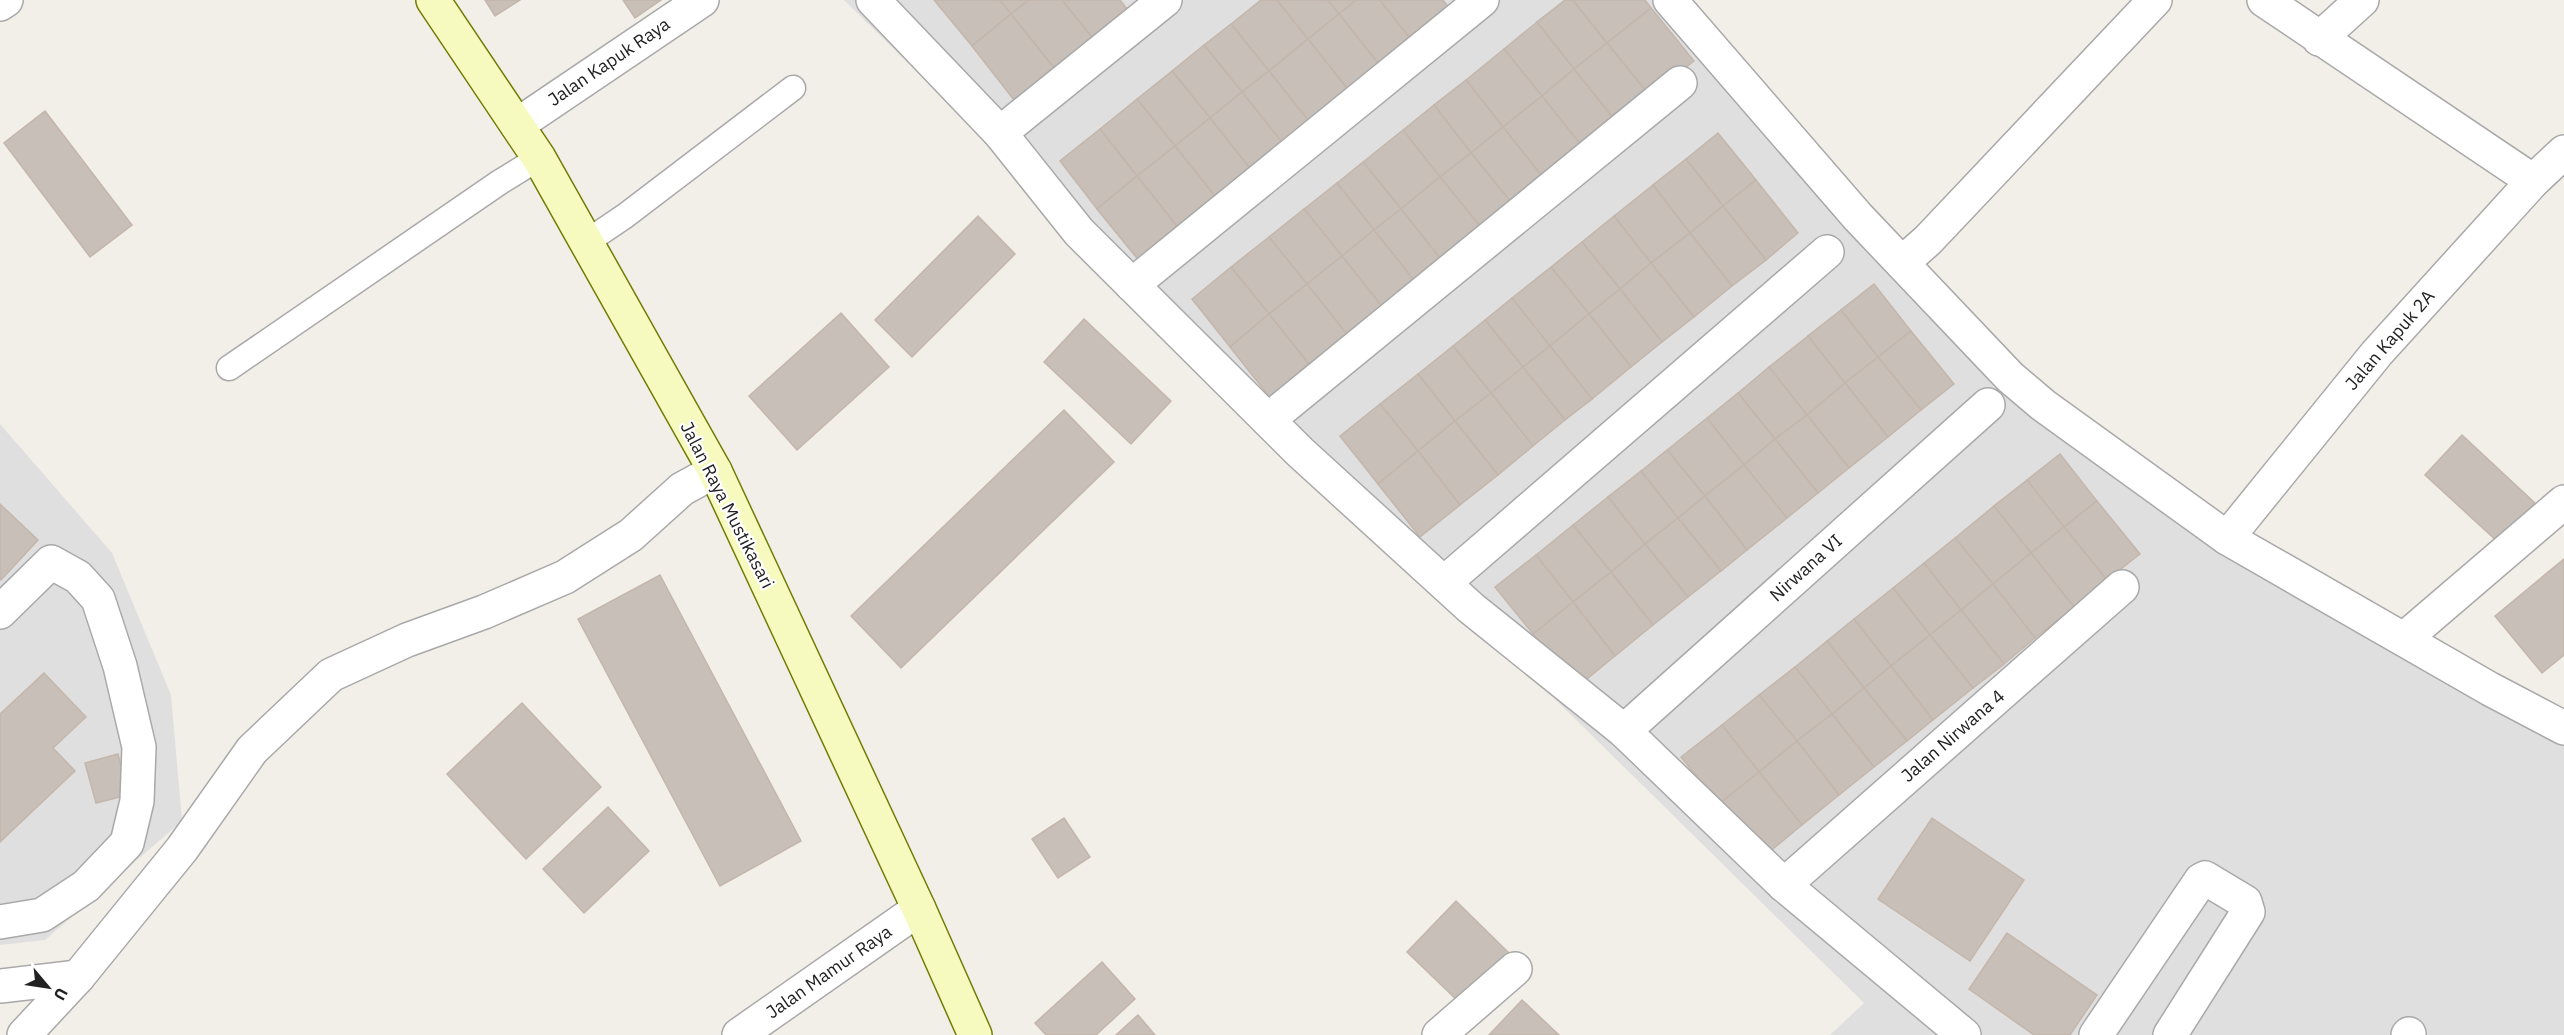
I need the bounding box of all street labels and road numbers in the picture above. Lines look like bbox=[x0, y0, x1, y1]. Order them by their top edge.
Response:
street label: Jalan Kapuk Raya bbox=[543, 12, 674, 111]
street label: Jalan Kapuk 2A bbox=[2340, 285, 2440, 394]
street label: Jalan Raya Mustikasari bbox=[675, 418, 779, 592]
street label: Nirwana VI bbox=[1765, 529, 1847, 606]
street label: Jalan Nirwana 4 bbox=[1896, 684, 2009, 787]
street label: Jalan Mamur Raya bbox=[761, 920, 896, 1023]

